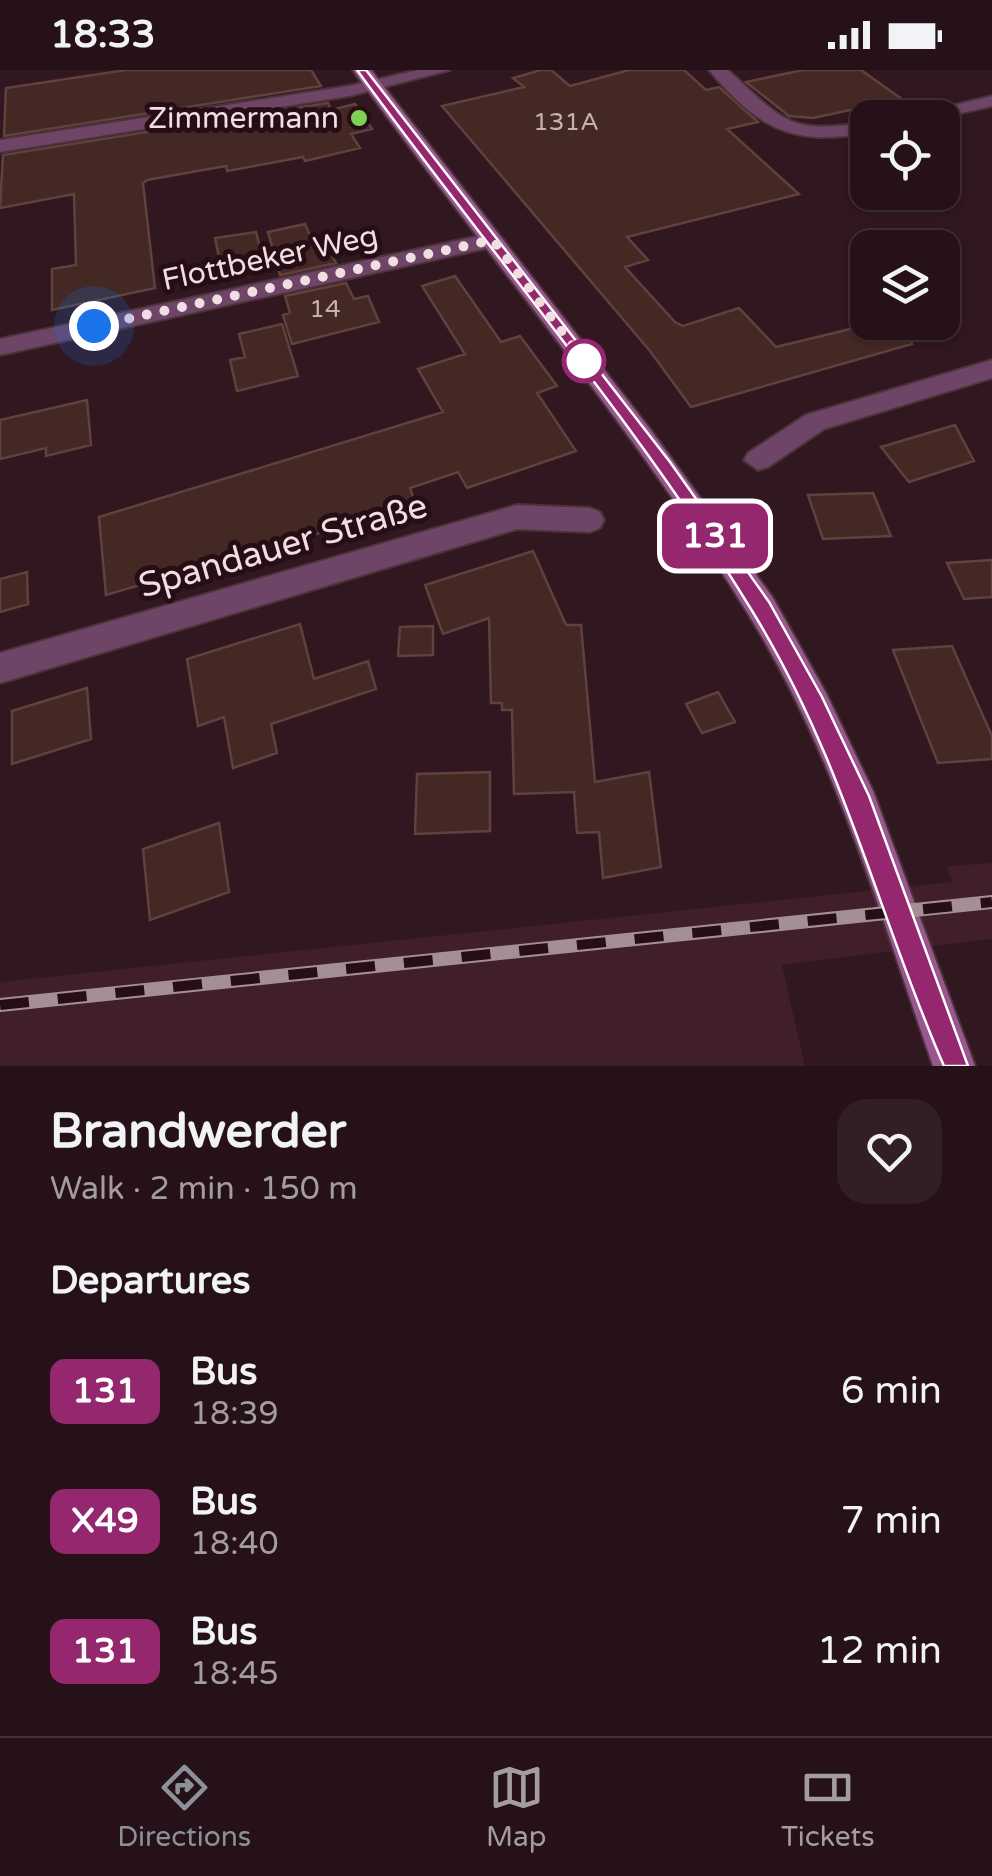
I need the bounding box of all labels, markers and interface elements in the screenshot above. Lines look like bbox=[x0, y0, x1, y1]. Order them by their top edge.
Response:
text: 18:33 bbox=[50, 12, 155, 58]
place label: Zimmermann bbox=[148, 100, 339, 137]
map controls bbox=[850, 100, 960, 340]
button: locate bbox=[850, 100, 960, 210]
marker: Zimmermann bbox=[348, 107, 370, 129]
house number: 131A bbox=[533, 107, 599, 137]
street label: Flottbeker Weg bbox=[159, 217, 381, 299]
button: layers bbox=[850, 230, 960, 340]
house number: 14 bbox=[309, 294, 341, 324]
your location bbox=[69, 301, 119, 351]
unlabelled marker bbox=[563, 340, 605, 382]
street label: Spandauer Straße bbox=[134, 485, 432, 607]
line badge: 131 bbox=[658, 504, 772, 568]
text: 131 bbox=[682, 515, 748, 557]
button: heart bbox=[837, 1099, 942, 1204]
text: Brandwerder bbox=[50, 1103, 346, 1161]
text: Walk · 2 min · 150 m bbox=[50, 1170, 358, 1208]
text: Departures bbox=[50, 1258, 251, 1304]
text: Bus bbox=[190, 1349, 257, 1395]
text: 6 min bbox=[841, 1368, 942, 1414]
text: 131 bbox=[72, 1370, 138, 1412]
text: 18:39 bbox=[190, 1395, 279, 1433]
text: Bus bbox=[190, 1479, 257, 1525]
text: 7 min bbox=[841, 1498, 942, 1544]
text: X49 bbox=[71, 1500, 139, 1542]
text: 18:40 bbox=[190, 1525, 279, 1563]
text: Bus bbox=[190, 1609, 257, 1655]
text: 12 min bbox=[817, 1628, 942, 1674]
text: 131 bbox=[72, 1630, 138, 1672]
text: 18:45 bbox=[190, 1655, 279, 1693]
tab: Directions bbox=[117, 1760, 251, 1854]
tab: Map bbox=[486, 1760, 546, 1854]
tab: Tickets bbox=[781, 1760, 875, 1854]

